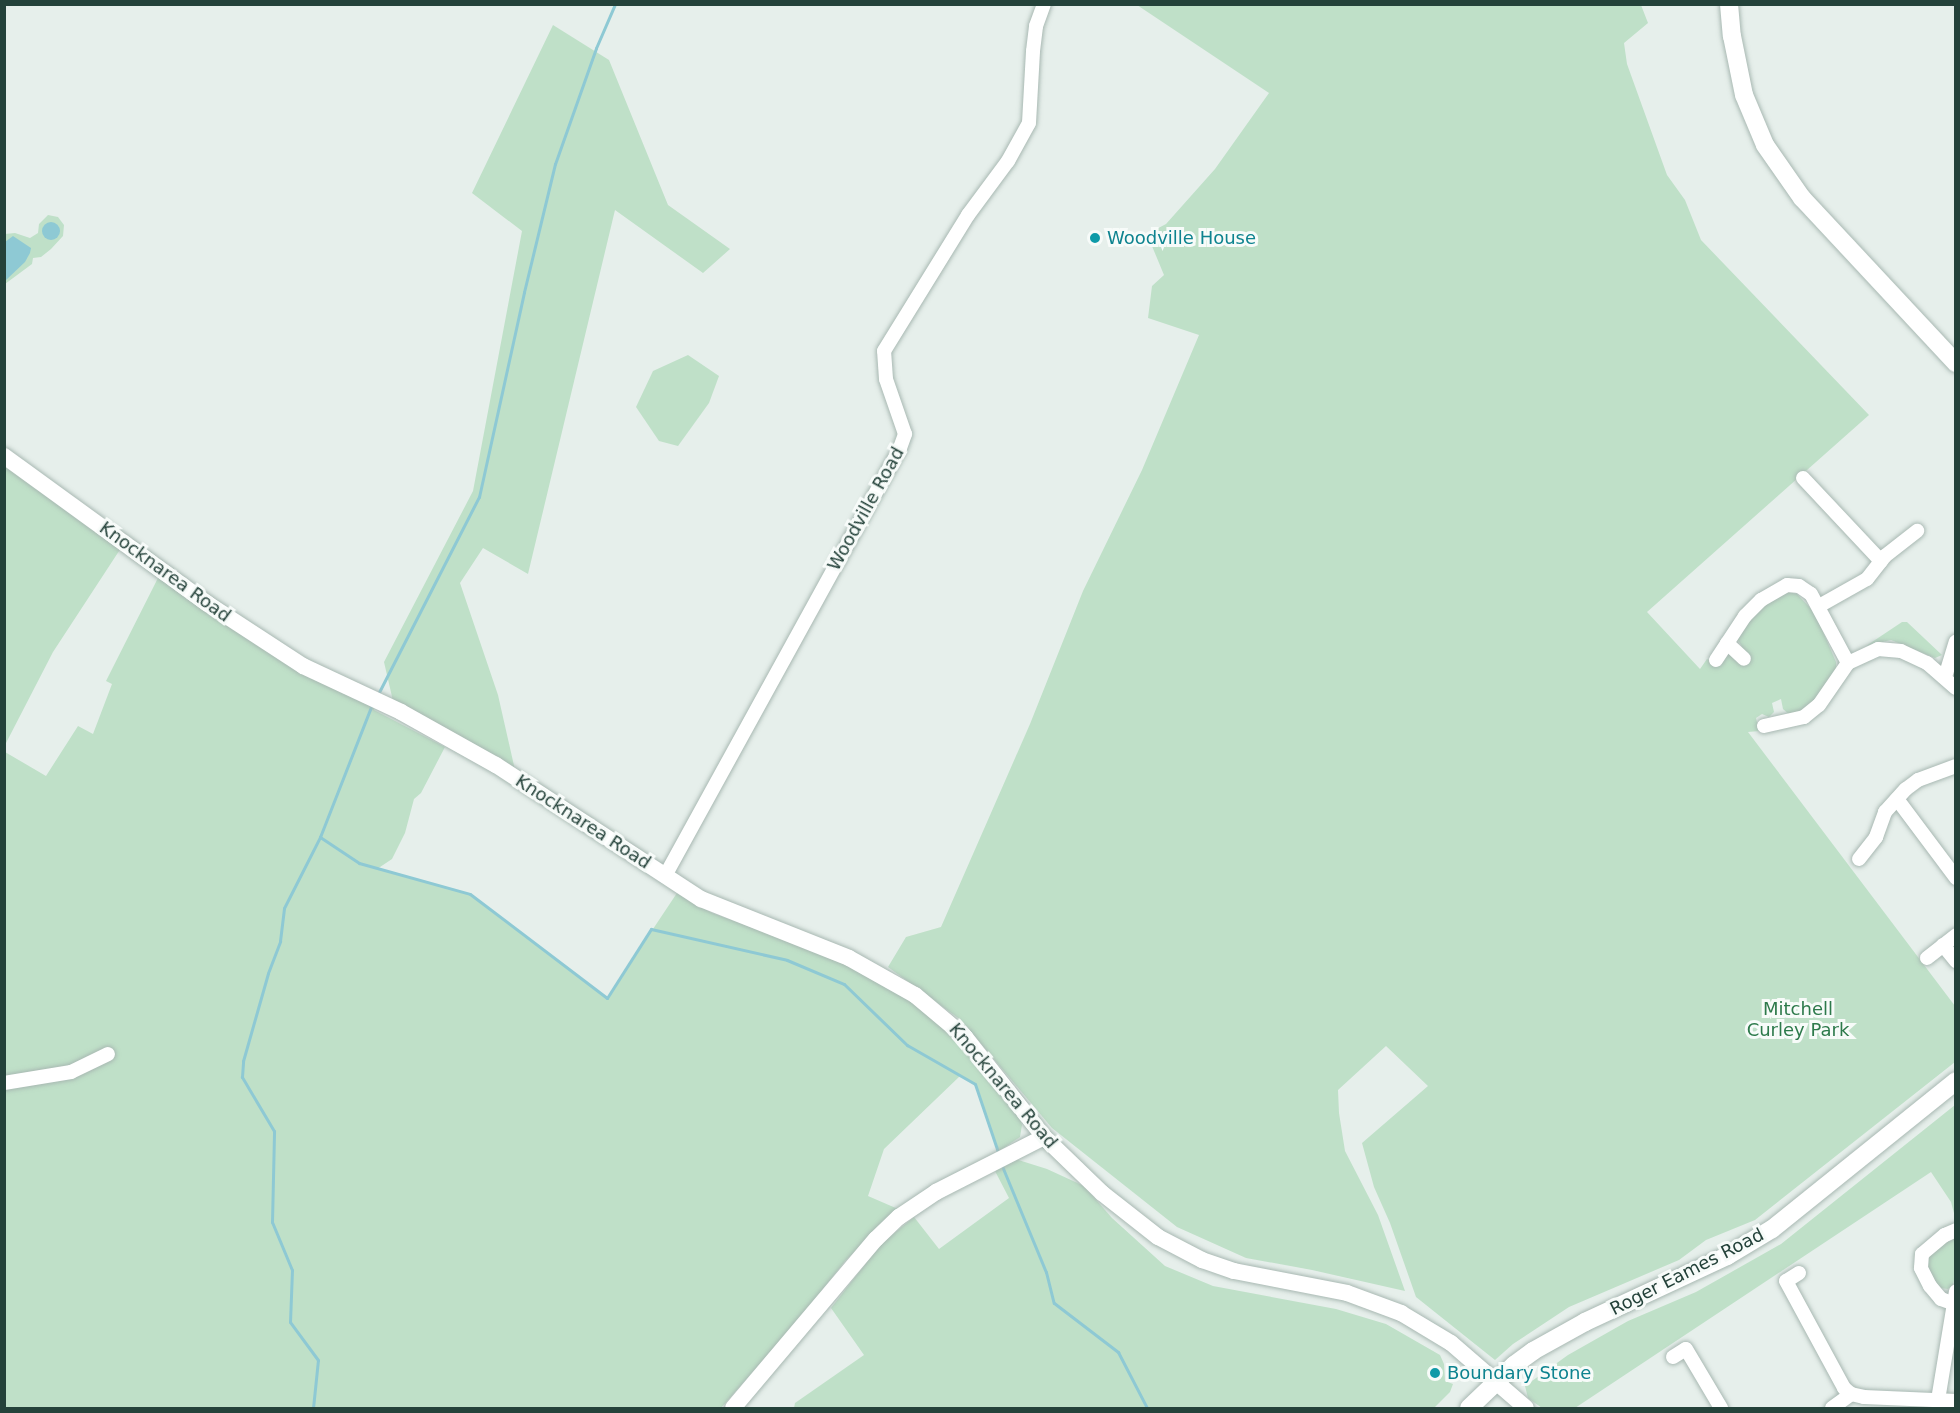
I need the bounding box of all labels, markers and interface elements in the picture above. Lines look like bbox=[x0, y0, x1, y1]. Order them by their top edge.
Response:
place label: Woodville House bbox=[1107, 227, 1256, 249]
marker: Woodville House bbox=[1088, 231, 1102, 245]
street label: Woodville Road bbox=[823, 443, 909, 575]
street label: Knocknarea Road bbox=[95, 517, 235, 627]
street label: Knocknarea Road bbox=[511, 770, 655, 874]
park label: Mitchell Curley Park bbox=[1747, 999, 1849, 1042]
street label: Knocknarea Road bbox=[944, 1019, 1062, 1153]
street label: Roger Eames Road bbox=[1607, 1224, 1767, 1320]
place label: Boundary Stone bbox=[1447, 1362, 1591, 1384]
marker: Boundary Stone bbox=[1428, 1366, 1442, 1380]

